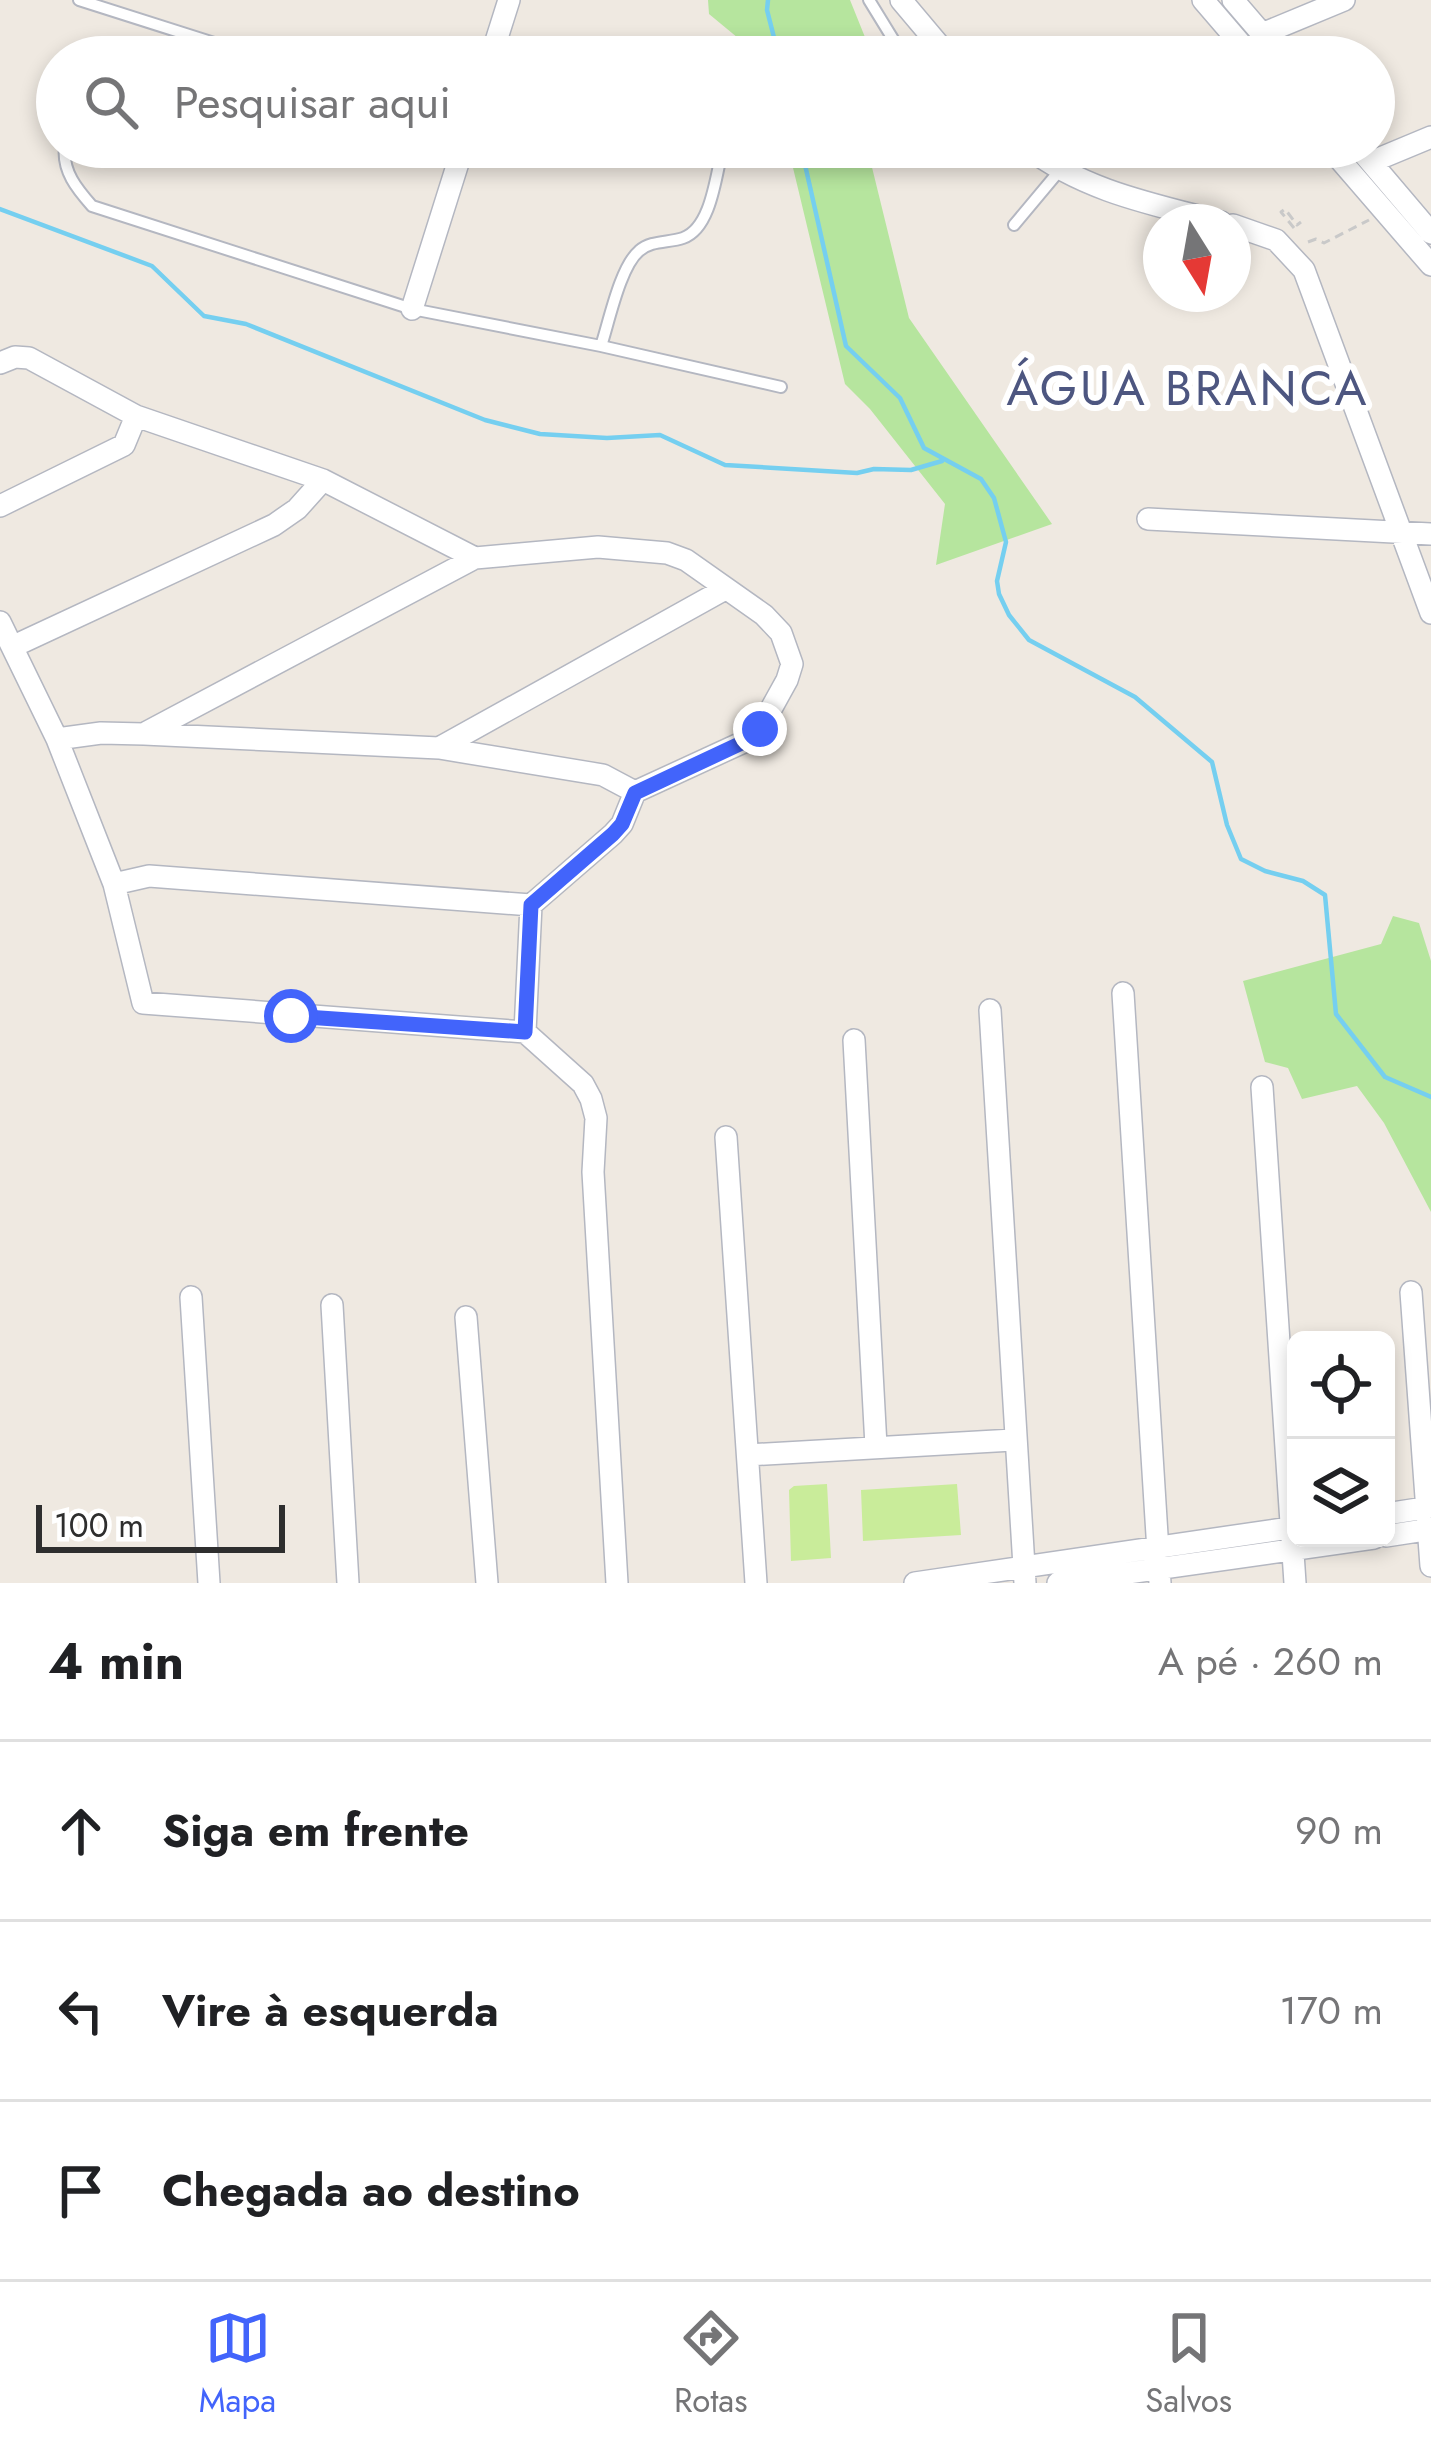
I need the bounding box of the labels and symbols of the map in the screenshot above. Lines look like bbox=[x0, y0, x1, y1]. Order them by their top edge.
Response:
north arrow bbox=[1143, 204, 1251, 312]
district label: ÁGUA BRANCA bbox=[1007, 354, 1369, 423]
route end bbox=[733, 702, 787, 756]
route start bbox=[264, 989, 318, 1043]
scale bar bbox=[36, 1499, 285, 1552]

